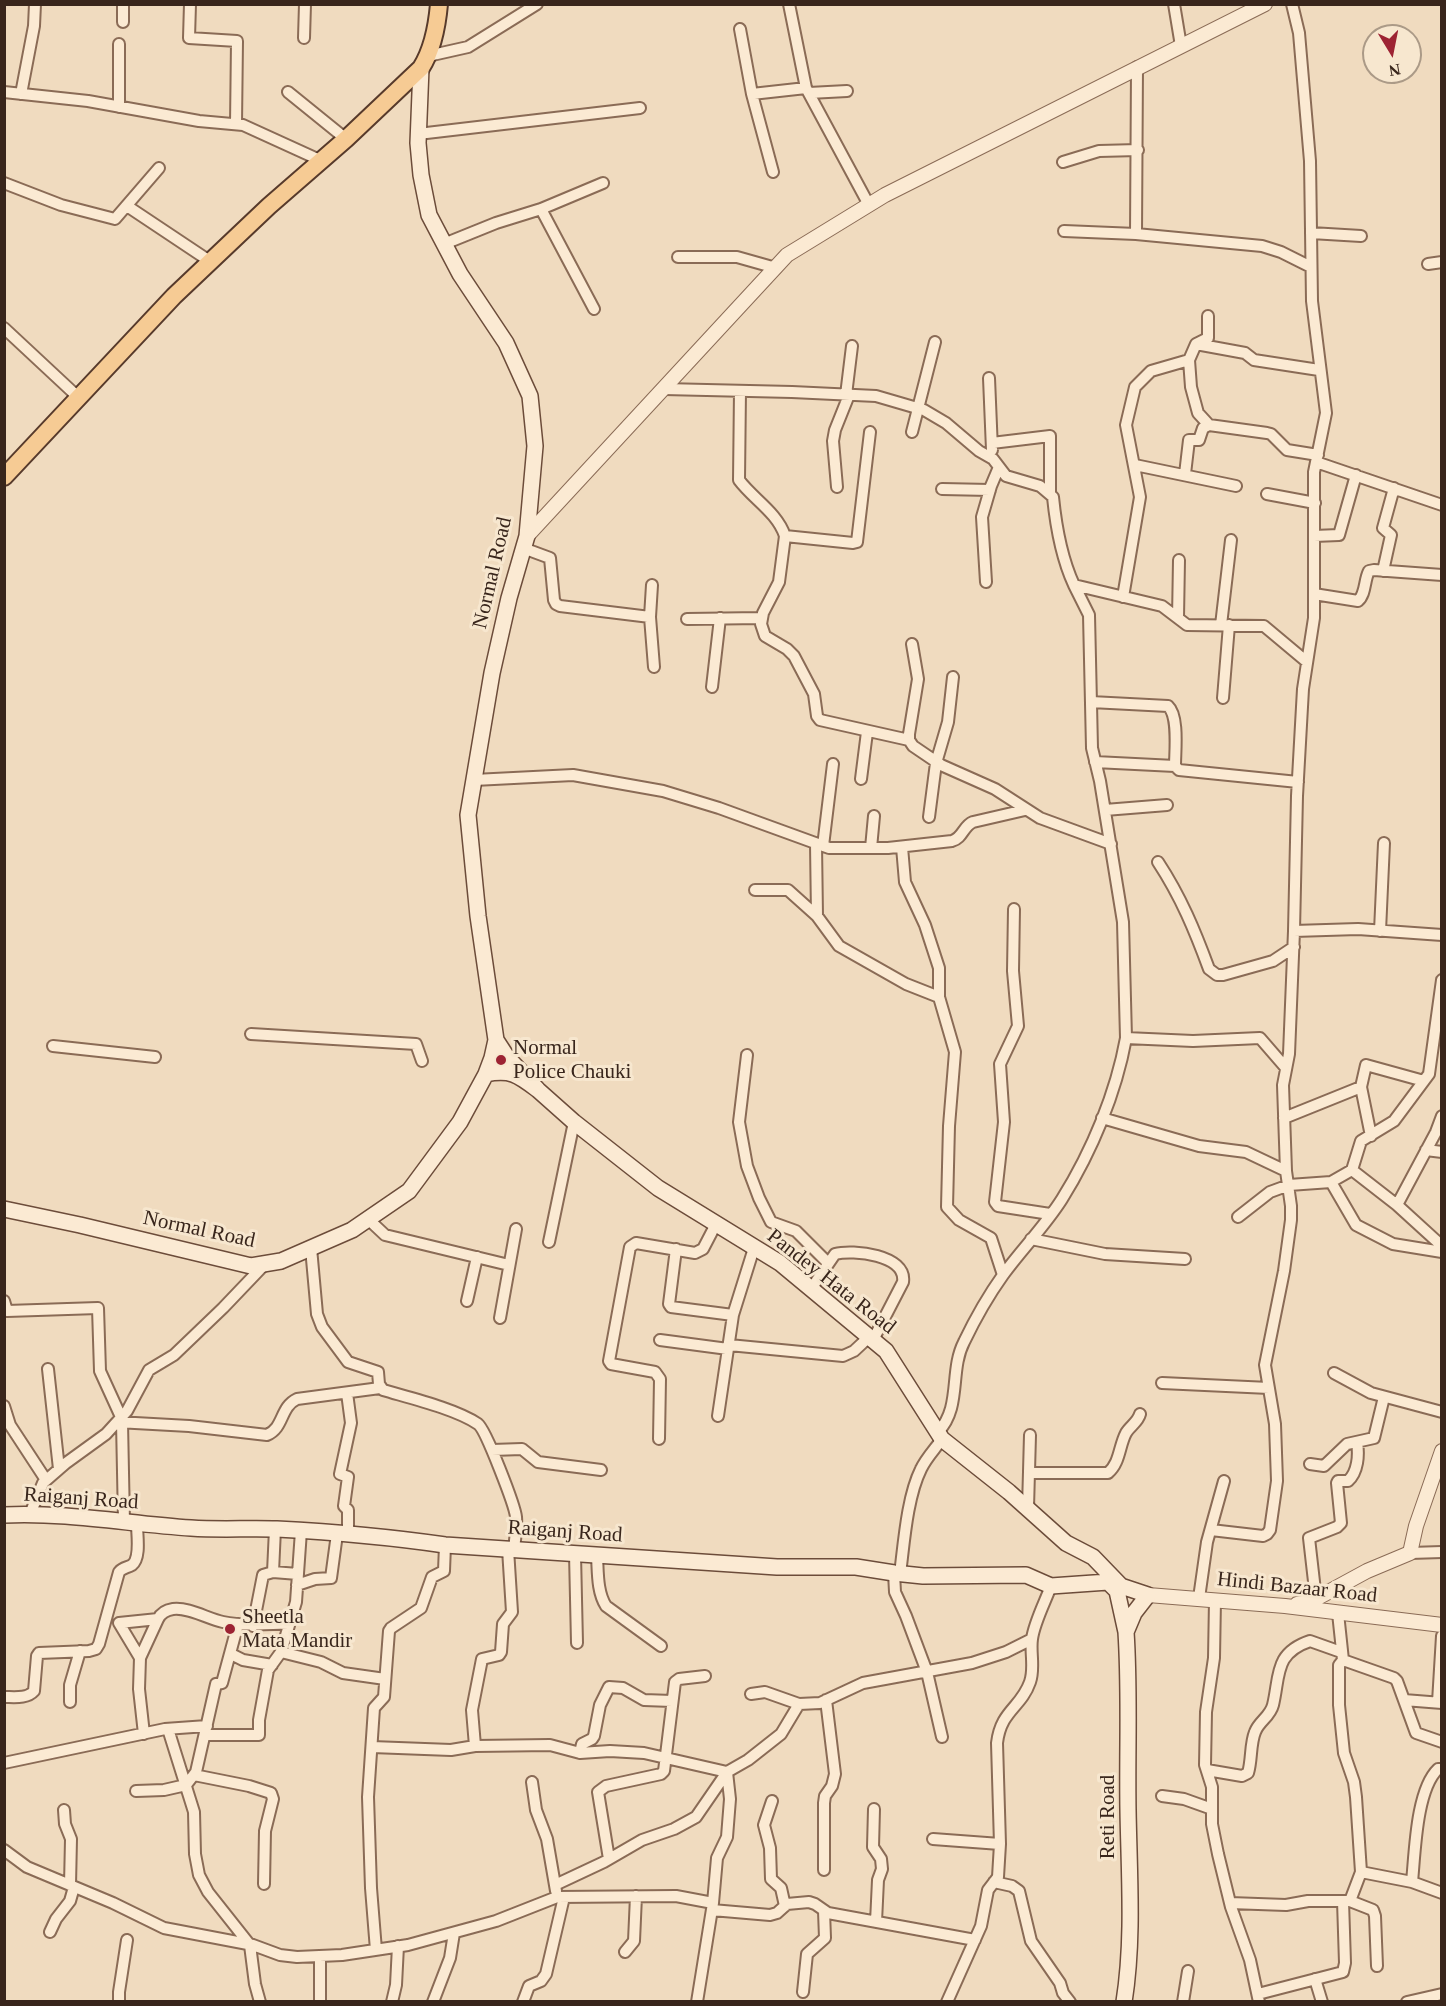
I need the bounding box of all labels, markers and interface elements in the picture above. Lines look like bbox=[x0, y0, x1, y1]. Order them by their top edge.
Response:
north arrow bbox=[1362, 24, 1422, 84]
text: N bbox=[1388, 61, 1402, 80]
street label: Normal Road bbox=[468, 515, 518, 631]
place label: Normal Police Chauki bbox=[513, 1035, 631, 1085]
marker: Normal Police Chauki bbox=[494, 1053, 508, 1067]
street label: Normal Road bbox=[141, 1206, 257, 1254]
street label: Pandey Hata Road bbox=[762, 1224, 900, 1340]
street label: Raiganj Road bbox=[23, 1482, 139, 1516]
street label: Raiganj Road bbox=[507, 1515, 623, 1549]
street label: Hindi Bazaar Road bbox=[1216, 1567, 1378, 1609]
place label: Sheetla Mata Mandir bbox=[242, 1604, 352, 1654]
marker: Sheetla Mata Mandir bbox=[223, 1622, 237, 1636]
street label: Reti Road bbox=[1095, 1775, 1121, 1859]

